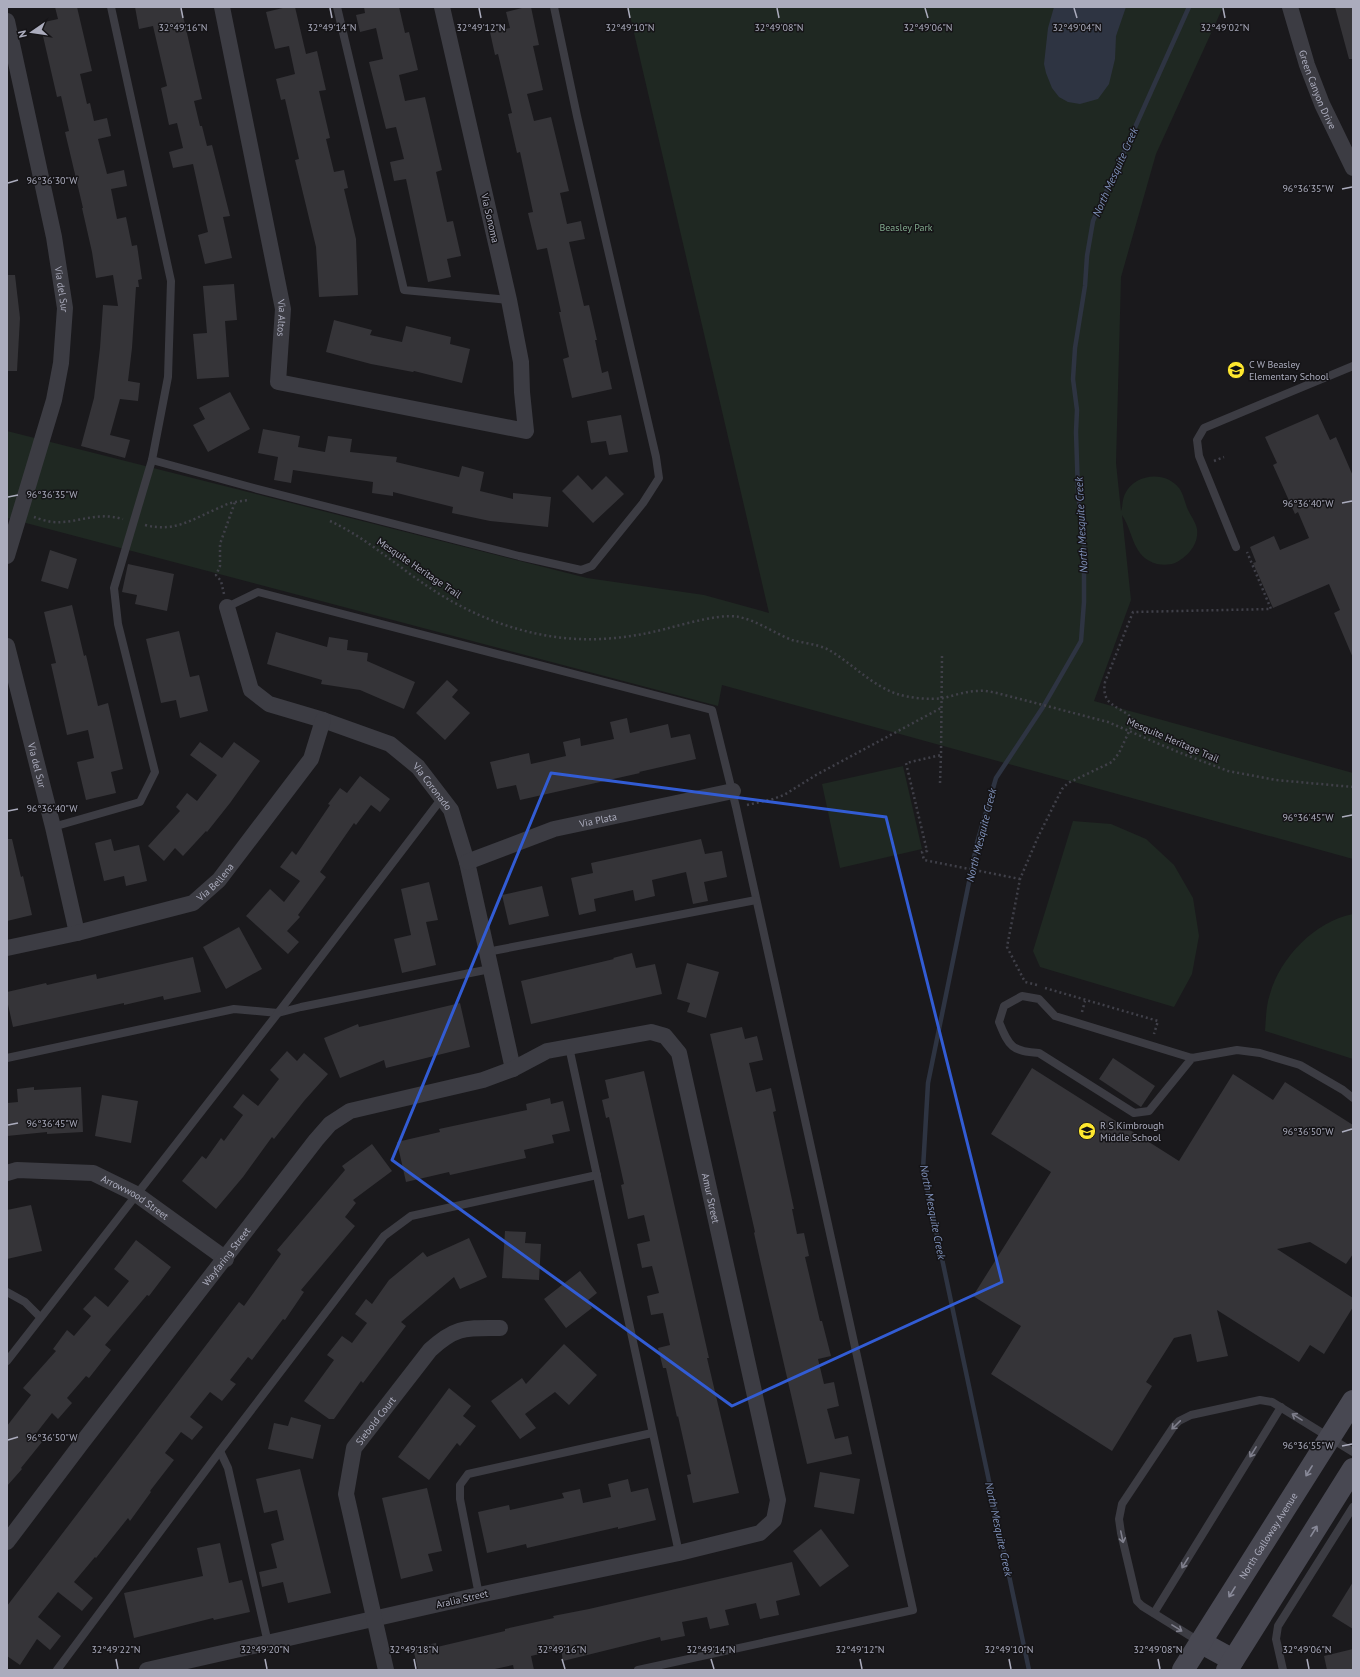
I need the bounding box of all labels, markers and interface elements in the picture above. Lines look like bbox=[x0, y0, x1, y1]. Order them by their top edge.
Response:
north arrow bbox=[12, 12, 52, 52]
text: 32°49'16"N bbox=[158, 21, 208, 34]
text: 32°49'14"N bbox=[307, 21, 357, 34]
text: 32°49'12"N bbox=[456, 21, 506, 34]
text: 32°49'10"N bbox=[605, 21, 655, 34]
text: 32°49'08"N bbox=[754, 21, 804, 34]
text: 32°49'06"N bbox=[903, 21, 953, 34]
text: 32°49'04"N bbox=[1052, 21, 1102, 34]
text: 32°49'02"N bbox=[1200, 21, 1250, 34]
text: N bbox=[15, 29, 30, 39]
street label: Green Canyon Drive bbox=[1296, 48, 1340, 131]
water label: North Mesquite Creek bbox=[1089, 124, 1141, 219]
text: 96°36'30"W bbox=[26, 174, 78, 187]
text: 96°36'35"W bbox=[1282, 182, 1334, 195]
street label: Via Sonoma bbox=[478, 191, 502, 244]
park label: Beasley Park bbox=[879, 221, 933, 234]
street label: Via del Sur bbox=[52, 265, 72, 313]
street label: Via Altos bbox=[274, 297, 290, 337]
place label: C W Beasley Elementary School bbox=[1249, 358, 1329, 383]
school or university icon: C W Beasley Elementary School bbox=[1226, 360, 1246, 380]
water label: North Mesquite Creek bbox=[1071, 476, 1091, 573]
text: 96°36'35"W bbox=[26, 488, 78, 501]
text: 96°36'40"W bbox=[1282, 497, 1334, 510]
street label: Mesquite Heritage Trail bbox=[374, 535, 464, 601]
street label: Mesquite Heritage Trail bbox=[1125, 715, 1221, 765]
street label: Via del Sur bbox=[25, 740, 49, 790]
street label: Via Coronado bbox=[410, 759, 455, 813]
water label: North Mesquite Creek bbox=[963, 786, 1000, 883]
text: 96°36'40"W bbox=[26, 802, 78, 815]
street label: Via Plata bbox=[577, 809, 618, 830]
text: 96°36'45"W bbox=[1282, 811, 1334, 824]
street label: Via Bellena bbox=[193, 860, 236, 904]
text: 96°36'45"W bbox=[26, 1117, 78, 1130]
place label: R S Kimbrough Middle School bbox=[1100, 1119, 1164, 1144]
school or university icon: R S Kimbrough Middle School bbox=[1077, 1121, 1097, 1141]
text: 96°36'50"W bbox=[1282, 1125, 1334, 1138]
water label: North Mesquite Creek bbox=[917, 1164, 949, 1261]
street label: Arrowwood Street bbox=[99, 1172, 172, 1223]
street label: Amur Street bbox=[699, 1172, 723, 1225]
street label: Wayfaring Street bbox=[199, 1224, 253, 1288]
street label: Siebold Court bbox=[352, 1393, 399, 1447]
one-way arrow bbox=[1291, 1413, 1303, 1421]
one-way arrow bbox=[1171, 1420, 1181, 1430]
text: 96°36'50"W bbox=[26, 1431, 78, 1444]
text: 96°36'55"W bbox=[1282, 1439, 1334, 1452]
one-way arrow bbox=[1248, 1447, 1257, 1458]
one-way arrow bbox=[1305, 1465, 1313, 1476]
water label: North Mesquite Creek bbox=[982, 1481, 1016, 1578]
street label: North Galloway Avenue bbox=[1236, 1490, 1300, 1581]
one-way arrow bbox=[1310, 1526, 1318, 1537]
one-way arrow bbox=[1119, 1530, 1127, 1543]
one-way arrow bbox=[1180, 1557, 1188, 1569]
one-way arrow bbox=[1228, 1586, 1236, 1597]
street label: Aralia Street bbox=[435, 1587, 490, 1611]
one-way arrow bbox=[1171, 1624, 1183, 1632]
text: 32°49'22"N bbox=[91, 1643, 141, 1656]
text: 32°49'20"N bbox=[240, 1643, 290, 1656]
text: 32°49'18"N bbox=[389, 1643, 439, 1656]
text: 32°49'16"N bbox=[537, 1643, 587, 1656]
text: 32°49'14"N bbox=[686, 1643, 736, 1656]
text: 32°49'12"N bbox=[835, 1643, 885, 1656]
text: 32°49'10"N bbox=[984, 1643, 1034, 1656]
text: 32°49'08"N bbox=[1133, 1643, 1183, 1656]
text: 32°49'06"N bbox=[1282, 1643, 1332, 1656]

